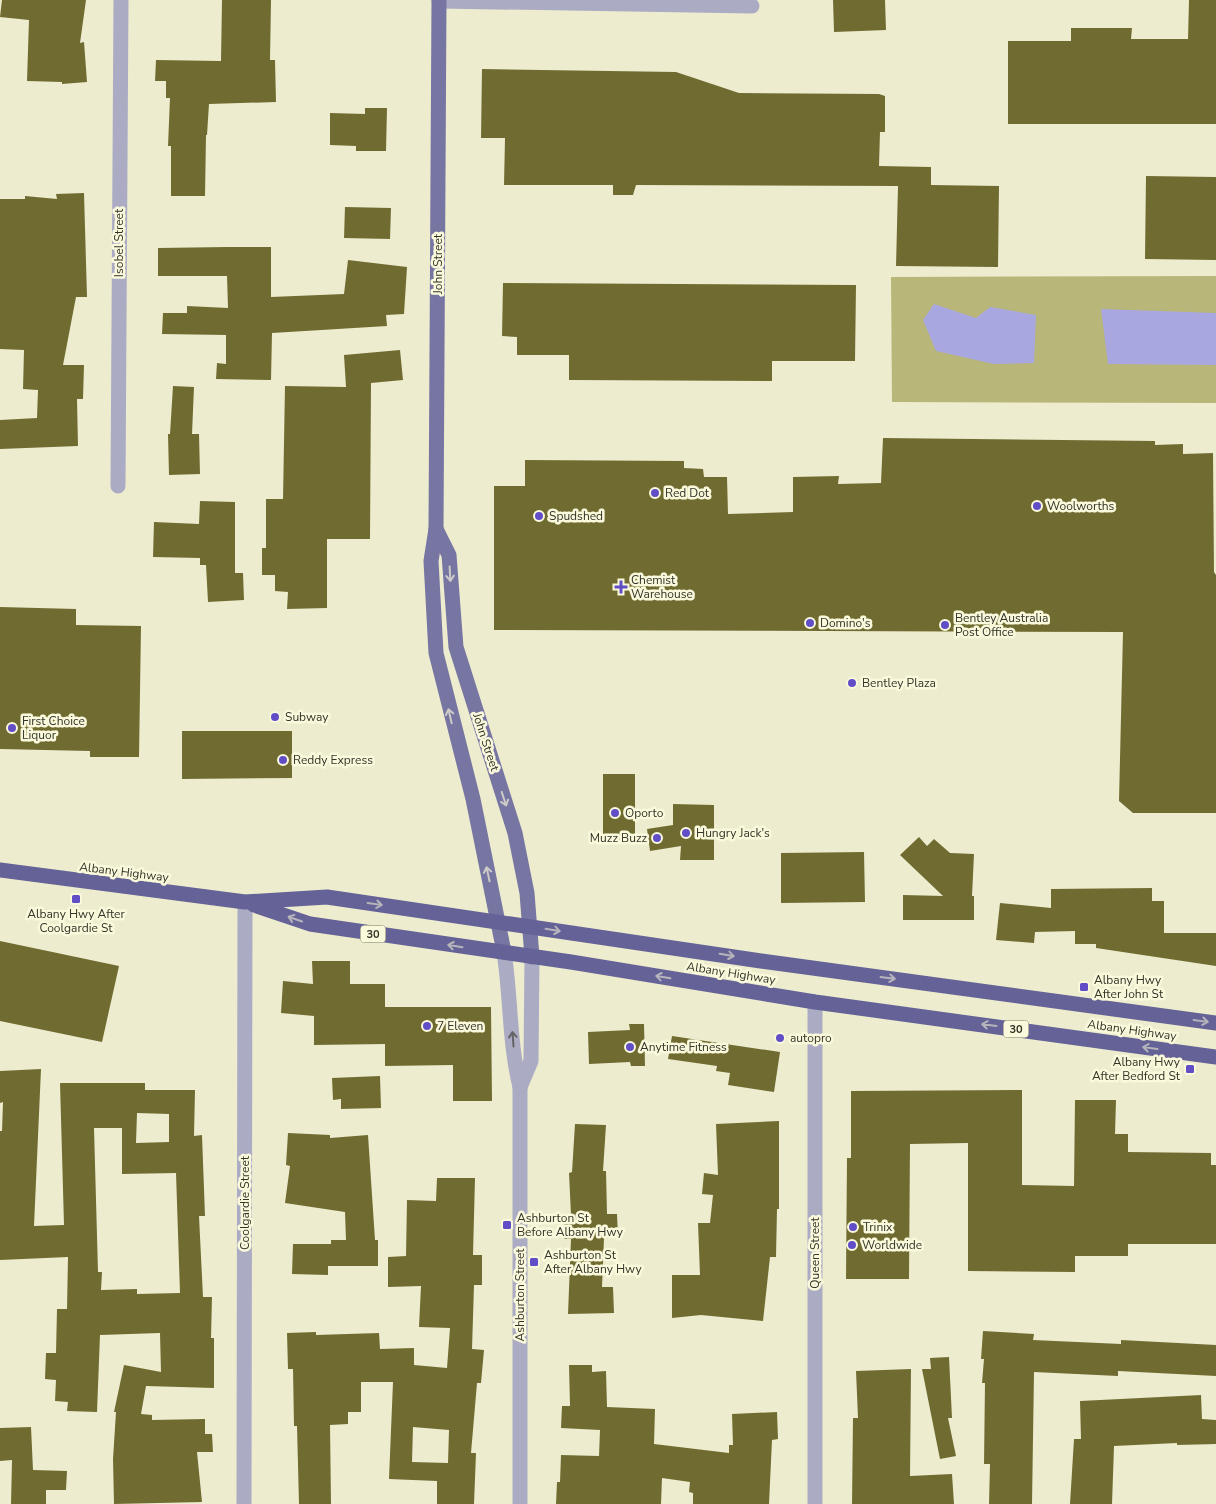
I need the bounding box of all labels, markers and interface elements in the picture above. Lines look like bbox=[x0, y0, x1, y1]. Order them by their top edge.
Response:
street label: Isobel Street bbox=[111, 208, 127, 277]
street label: John Street bbox=[430, 233, 446, 295]
place label: Red Dot bbox=[665, 485, 710, 501]
marker: Red Dot bbox=[649, 487, 661, 499]
place label: Woolworths bbox=[1047, 498, 1115, 514]
marker: Woolworths bbox=[1031, 500, 1043, 512]
place label: Spudshed bbox=[549, 508, 603, 524]
marker: Spudshed bbox=[533, 510, 545, 522]
one-way arrow bbox=[446, 566, 455, 582]
place label: Chemist Warehouse bbox=[631, 572, 693, 602]
marker: Chemist Warehouse bbox=[615, 581, 627, 593]
place label: Bentley Australia Post Office bbox=[955, 610, 1048, 640]
place label: Domino's bbox=[820, 615, 871, 631]
marker: Domino's bbox=[804, 617, 816, 629]
marker: Bentley Australia Post Office bbox=[939, 619, 951, 631]
place label: Bentley Plaza bbox=[862, 675, 936, 691]
marker: Bentley Plaza bbox=[846, 677, 858, 689]
one-way arrow bbox=[445, 708, 454, 724]
place label: Subway bbox=[285, 709, 329, 725]
street label: John Street bbox=[469, 710, 503, 774]
marker: Subway bbox=[269, 711, 281, 723]
place label: First Choice Liquor bbox=[22, 713, 85, 743]
marker: First Choice Liquor bbox=[6, 722, 18, 734]
place label: Reddy Express bbox=[293, 752, 373, 768]
marker: Reddy Express bbox=[277, 754, 289, 766]
one-way arrow bbox=[500, 791, 509, 806]
place label: Oporto bbox=[625, 805, 664, 821]
marker: Oporto bbox=[609, 807, 621, 819]
place label: Hungry Jack's bbox=[696, 825, 770, 841]
marker: Hungry Jack's bbox=[680, 827, 692, 839]
place label: Muzz Buzz bbox=[590, 830, 647, 846]
marker: Muzz Buzz bbox=[651, 832, 663, 844]
street label: Albany Highway bbox=[78, 859, 170, 886]
one-way arrow bbox=[482, 866, 492, 882]
marker: Albany Hwy After Coolgardie St bbox=[70, 893, 82, 905]
one-way arrow bbox=[367, 899, 383, 909]
place label: Albany Hwy After Coolgardie St bbox=[27, 906, 125, 936]
one-way arrow bbox=[288, 914, 303, 923]
one-way arrow bbox=[545, 925, 561, 935]
road number: 30 bbox=[360, 926, 386, 942]
one-way arrow bbox=[448, 941, 464, 951]
one-way arrow bbox=[719, 951, 735, 961]
street label: Albany Highway bbox=[685, 958, 777, 988]
one-way arrow bbox=[656, 971, 672, 981]
place label: Albany Hwy After John St bbox=[1094, 972, 1164, 1002]
one-way arrow bbox=[880, 973, 896, 983]
marker: Albany Hwy After John St bbox=[1078, 981, 1090, 993]
street label: Albany Highway bbox=[1086, 1016, 1178, 1044]
one-way arrow bbox=[1193, 1016, 1209, 1026]
place label: 7 Eleven bbox=[437, 1018, 483, 1034]
marker: 7 Eleven bbox=[421, 1020, 433, 1032]
one-way arrow bbox=[982, 1020, 998, 1030]
road number: 30 bbox=[1004, 1021, 1028, 1038]
place label: autopro bbox=[790, 1030, 832, 1046]
one-way arrow bbox=[508, 1031, 517, 1047]
marker: autopro bbox=[774, 1032, 786, 1044]
place label: Anytime Fitness bbox=[640, 1039, 727, 1055]
marker: Anytime Fitness bbox=[624, 1041, 636, 1053]
one-way arrow bbox=[1143, 1042, 1159, 1052]
place label: Albany Hwy After Bedford St bbox=[1092, 1054, 1181, 1084]
marker: Albany Hwy After Bedford St bbox=[1184, 1063, 1196, 1075]
street label: Coolgardie Street bbox=[237, 1155, 253, 1250]
place label: Ashburton St Before Albany Hwy bbox=[517, 1210, 624, 1240]
street label: Queen Street bbox=[807, 1217, 823, 1289]
marker: Ashburton St Before Albany Hwy bbox=[501, 1219, 513, 1231]
place label: Trinix bbox=[863, 1219, 893, 1235]
marker: Trinix bbox=[847, 1221, 859, 1233]
place label: Worldwide bbox=[862, 1237, 922, 1253]
marker: Worldwide bbox=[846, 1239, 858, 1251]
place label: Ashburton St After Albany Hwy bbox=[544, 1247, 642, 1277]
street label: Ashburton Street bbox=[512, 1248, 528, 1342]
marker: Ashburton St After Albany Hwy bbox=[528, 1256, 540, 1268]

